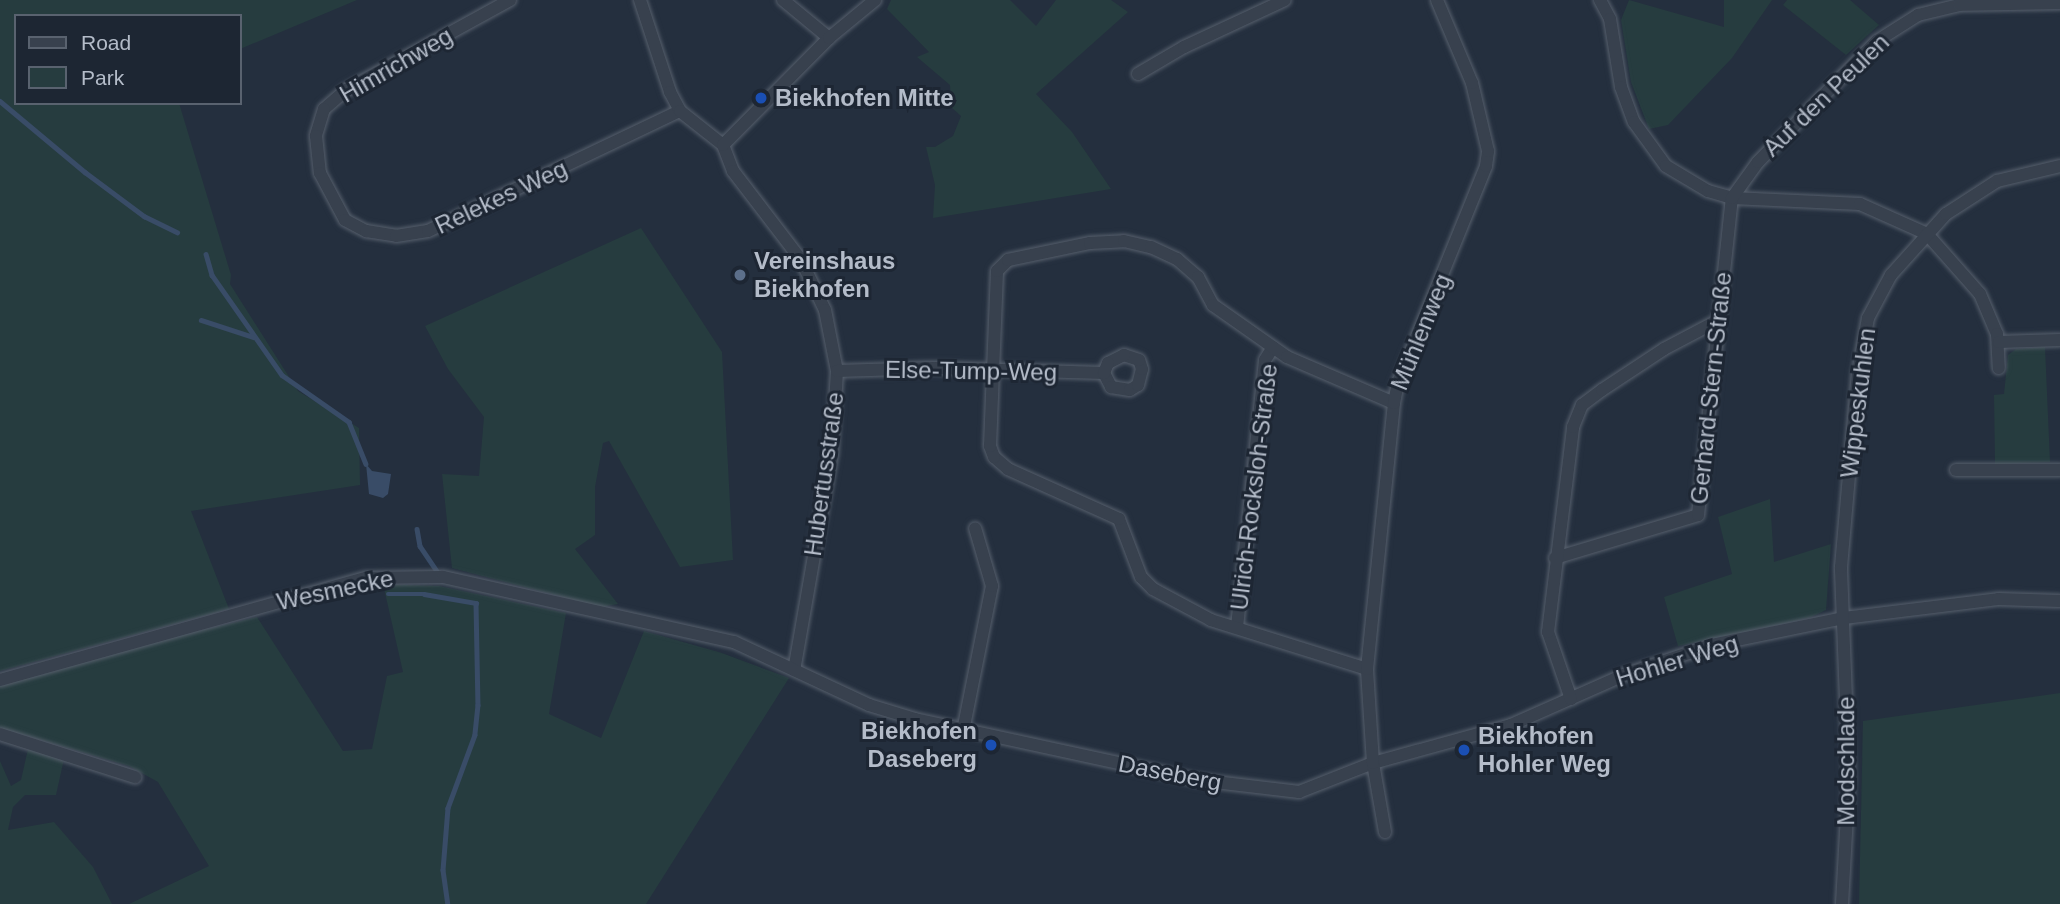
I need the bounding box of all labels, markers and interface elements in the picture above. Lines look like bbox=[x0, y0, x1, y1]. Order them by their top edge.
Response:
legend bbox=[14, 14, 242, 105]
street label: Himrichweg bbox=[335, 21, 457, 109]
street label: Auf den Peulen bbox=[1757, 28, 1895, 162]
text: Road bbox=[81, 31, 131, 54]
text: Park bbox=[81, 66, 124, 89]
place label: Biekhofen Mitte bbox=[775, 84, 954, 112]
marker: Biekhofen Mitte bbox=[753, 90, 769, 106]
street label: Relekes Weg bbox=[430, 154, 572, 240]
place label: Vereinshaus Biekhofen bbox=[754, 247, 895, 303]
marker: Vereinshaus Biekhofen bbox=[732, 267, 748, 283]
street label: Mühlenweg bbox=[1385, 270, 1457, 394]
street label: Gerhard-Stern-Straße bbox=[1684, 270, 1738, 506]
street label: Wippeskuhlen bbox=[1835, 326, 1881, 480]
street label: Else-Tump-Weg bbox=[885, 355, 1057, 387]
street label: Ulrich-Rocksloh-Straße bbox=[1225, 362, 1283, 612]
street label: Hubertusstraße bbox=[798, 390, 850, 558]
street label: Wesmecke bbox=[274, 564, 396, 616]
street label: Hohler Weg bbox=[1612, 629, 1742, 693]
street label: Modschlade bbox=[1832, 696, 1860, 826]
place label: Biekhofen Daseberg bbox=[861, 717, 977, 773]
place label: Biekhofen Hohler Weg bbox=[1478, 722, 1611, 778]
marker: Biekhofen Daseberg bbox=[983, 737, 999, 753]
marker: Biekhofen Hohler Weg bbox=[1456, 742, 1472, 758]
street label: Daseberg bbox=[1116, 749, 1224, 797]

